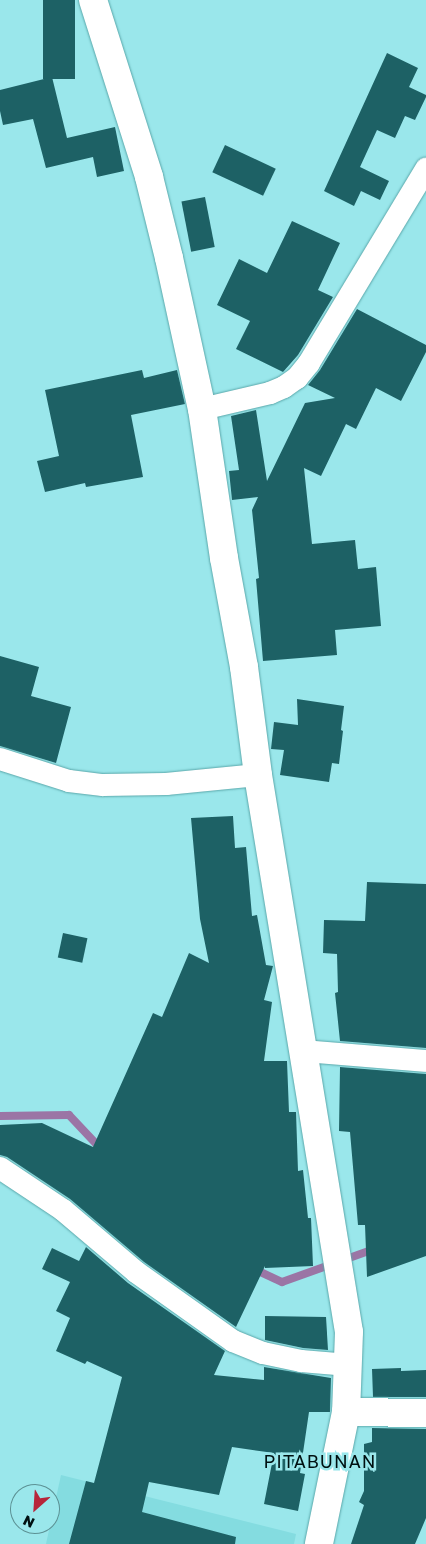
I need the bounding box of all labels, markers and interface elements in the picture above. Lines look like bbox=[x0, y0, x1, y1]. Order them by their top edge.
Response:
district label: PITABUNAN bbox=[262, 1450, 378, 1472]
north arrow bbox=[10, 1484, 60, 1534]
text: N bbox=[20, 1512, 37, 1532]

